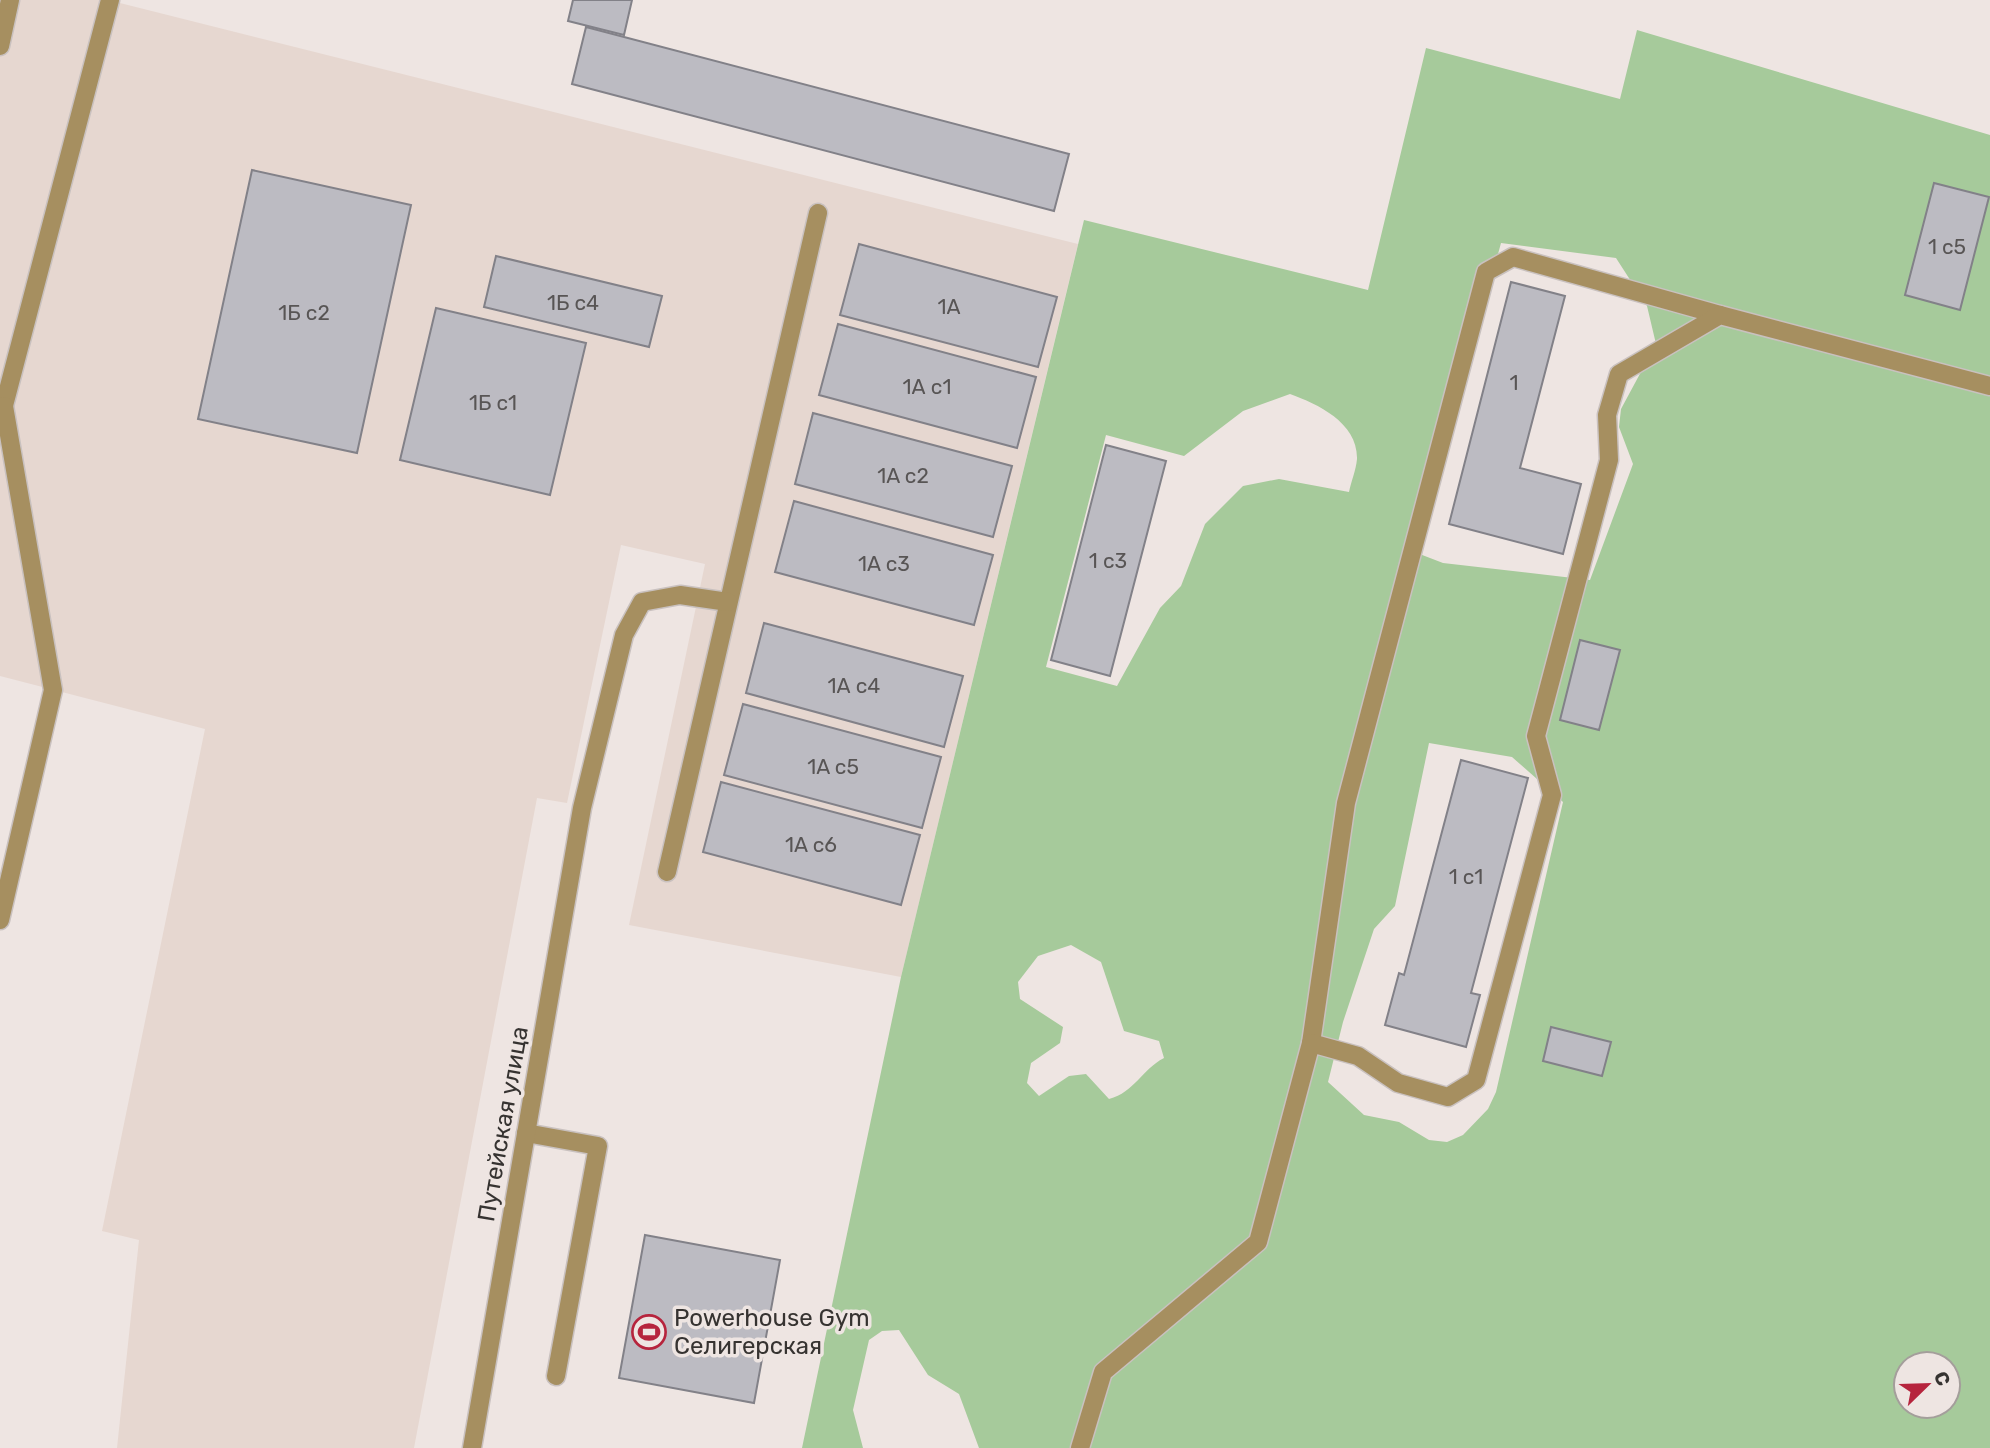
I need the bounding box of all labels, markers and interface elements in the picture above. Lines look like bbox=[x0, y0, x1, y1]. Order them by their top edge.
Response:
house number: 1 с5 bbox=[1928, 234, 1966, 259]
house number: 1Б с4 bbox=[547, 290, 599, 315]
house number: 1A bbox=[937, 294, 961, 319]
house number: 1Б с2 bbox=[278, 300, 330, 325]
house number: 1 bbox=[1510, 370, 1519, 395]
house number: 1А с1 bbox=[903, 374, 951, 399]
house number: 1Б с1 bbox=[469, 390, 517, 415]
house number: 1A с2 bbox=[877, 463, 929, 488]
house number: 1 с3 bbox=[1089, 548, 1127, 573]
house number: 1A с3 bbox=[858, 551, 910, 576]
house number: 1А с4 bbox=[828, 673, 880, 698]
house number: 1A с5 bbox=[807, 754, 859, 779]
house number: 1A с6 bbox=[785, 832, 837, 857]
house number: 1 с1 bbox=[1449, 864, 1483, 889]
street label: Путейская улица bbox=[472, 1024, 534, 1224]
place label: Powerhouse Gym Селигерская bbox=[674, 1304, 870, 1360]
sports icon: Powerhouse Gym Селигерская bbox=[630, 1313, 668, 1351]
north arrow bbox=[1892, 1350, 1962, 1420]
text: С bbox=[1929, 1368, 1955, 1389]

